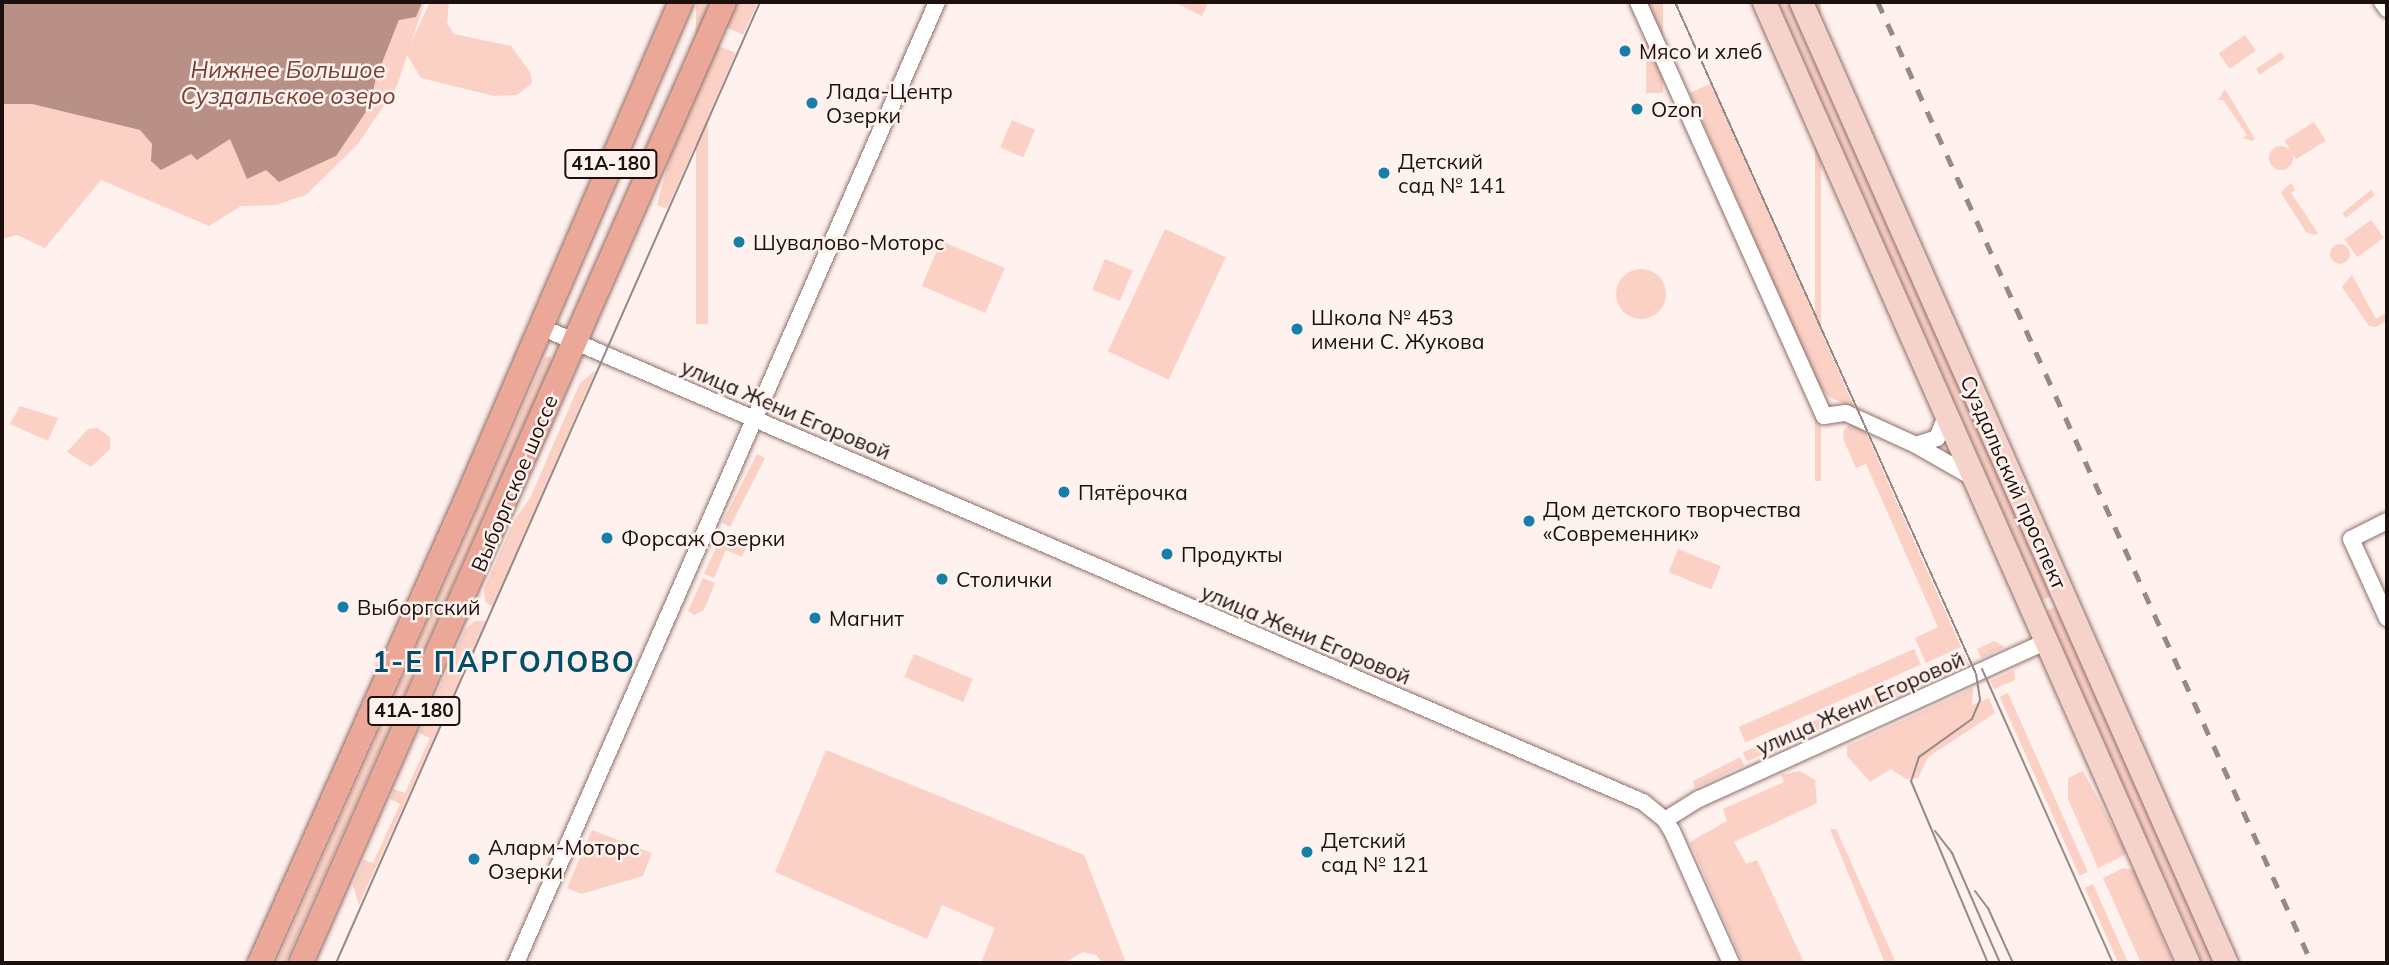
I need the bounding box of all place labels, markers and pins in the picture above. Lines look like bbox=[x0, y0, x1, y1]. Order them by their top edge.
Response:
place label: Мясо и хлеб bbox=[1639, 38, 1762, 64]
marker: Мясо и хлеб bbox=[1617, 43, 1633, 59]
place label: Лада-Центр Озерки bbox=[826, 78, 953, 128]
marker: Лада-Центр Озерки bbox=[804, 95, 820, 111]
place label: Ozon bbox=[1651, 96, 1702, 122]
marker: Ozon bbox=[1629, 101, 1645, 117]
place label: Детский сад № 141 bbox=[1398, 148, 1506, 198]
marker: Детский сад № 141 bbox=[1376, 165, 1392, 181]
place label: Шувалово-Моторс bbox=[753, 229, 945, 255]
marker: Шувалово-Моторс bbox=[731, 234, 747, 250]
place label: Школа № 453 имени С. Жукова bbox=[1311, 304, 1484, 354]
marker: Школа № 453 имени С. Жукова bbox=[1289, 321, 1305, 337]
place label: Пятёрочка bbox=[1078, 479, 1188, 505]
marker: Пятёрочка bbox=[1056, 484, 1072, 500]
place label: Дом детского творчества «Современник» bbox=[1543, 496, 1801, 546]
marker: Дом детского творчества «Современник» bbox=[1521, 513, 1537, 529]
place label: Форсаж Озерки bbox=[621, 525, 785, 551]
marker: Форсаж Озерки bbox=[599, 530, 615, 546]
place label: Продукты bbox=[1181, 541, 1283, 567]
marker: Продукты bbox=[1159, 546, 1175, 562]
place label: Столички bbox=[956, 566, 1052, 592]
marker: Столички bbox=[934, 571, 950, 587]
place label: Выборгский bbox=[357, 594, 480, 620]
marker: Выборгский bbox=[335, 599, 351, 615]
place label: Магнит bbox=[829, 605, 904, 631]
marker: Магнит bbox=[807, 610, 823, 626]
place label: Детский сад № 121 bbox=[1321, 827, 1429, 877]
place label: Аларм-Моторс Озерки bbox=[488, 834, 640, 884]
marker: Детский сад № 121 bbox=[1299, 844, 1315, 860]
marker: Аларм-Моторс Озерки bbox=[466, 851, 482, 867]

